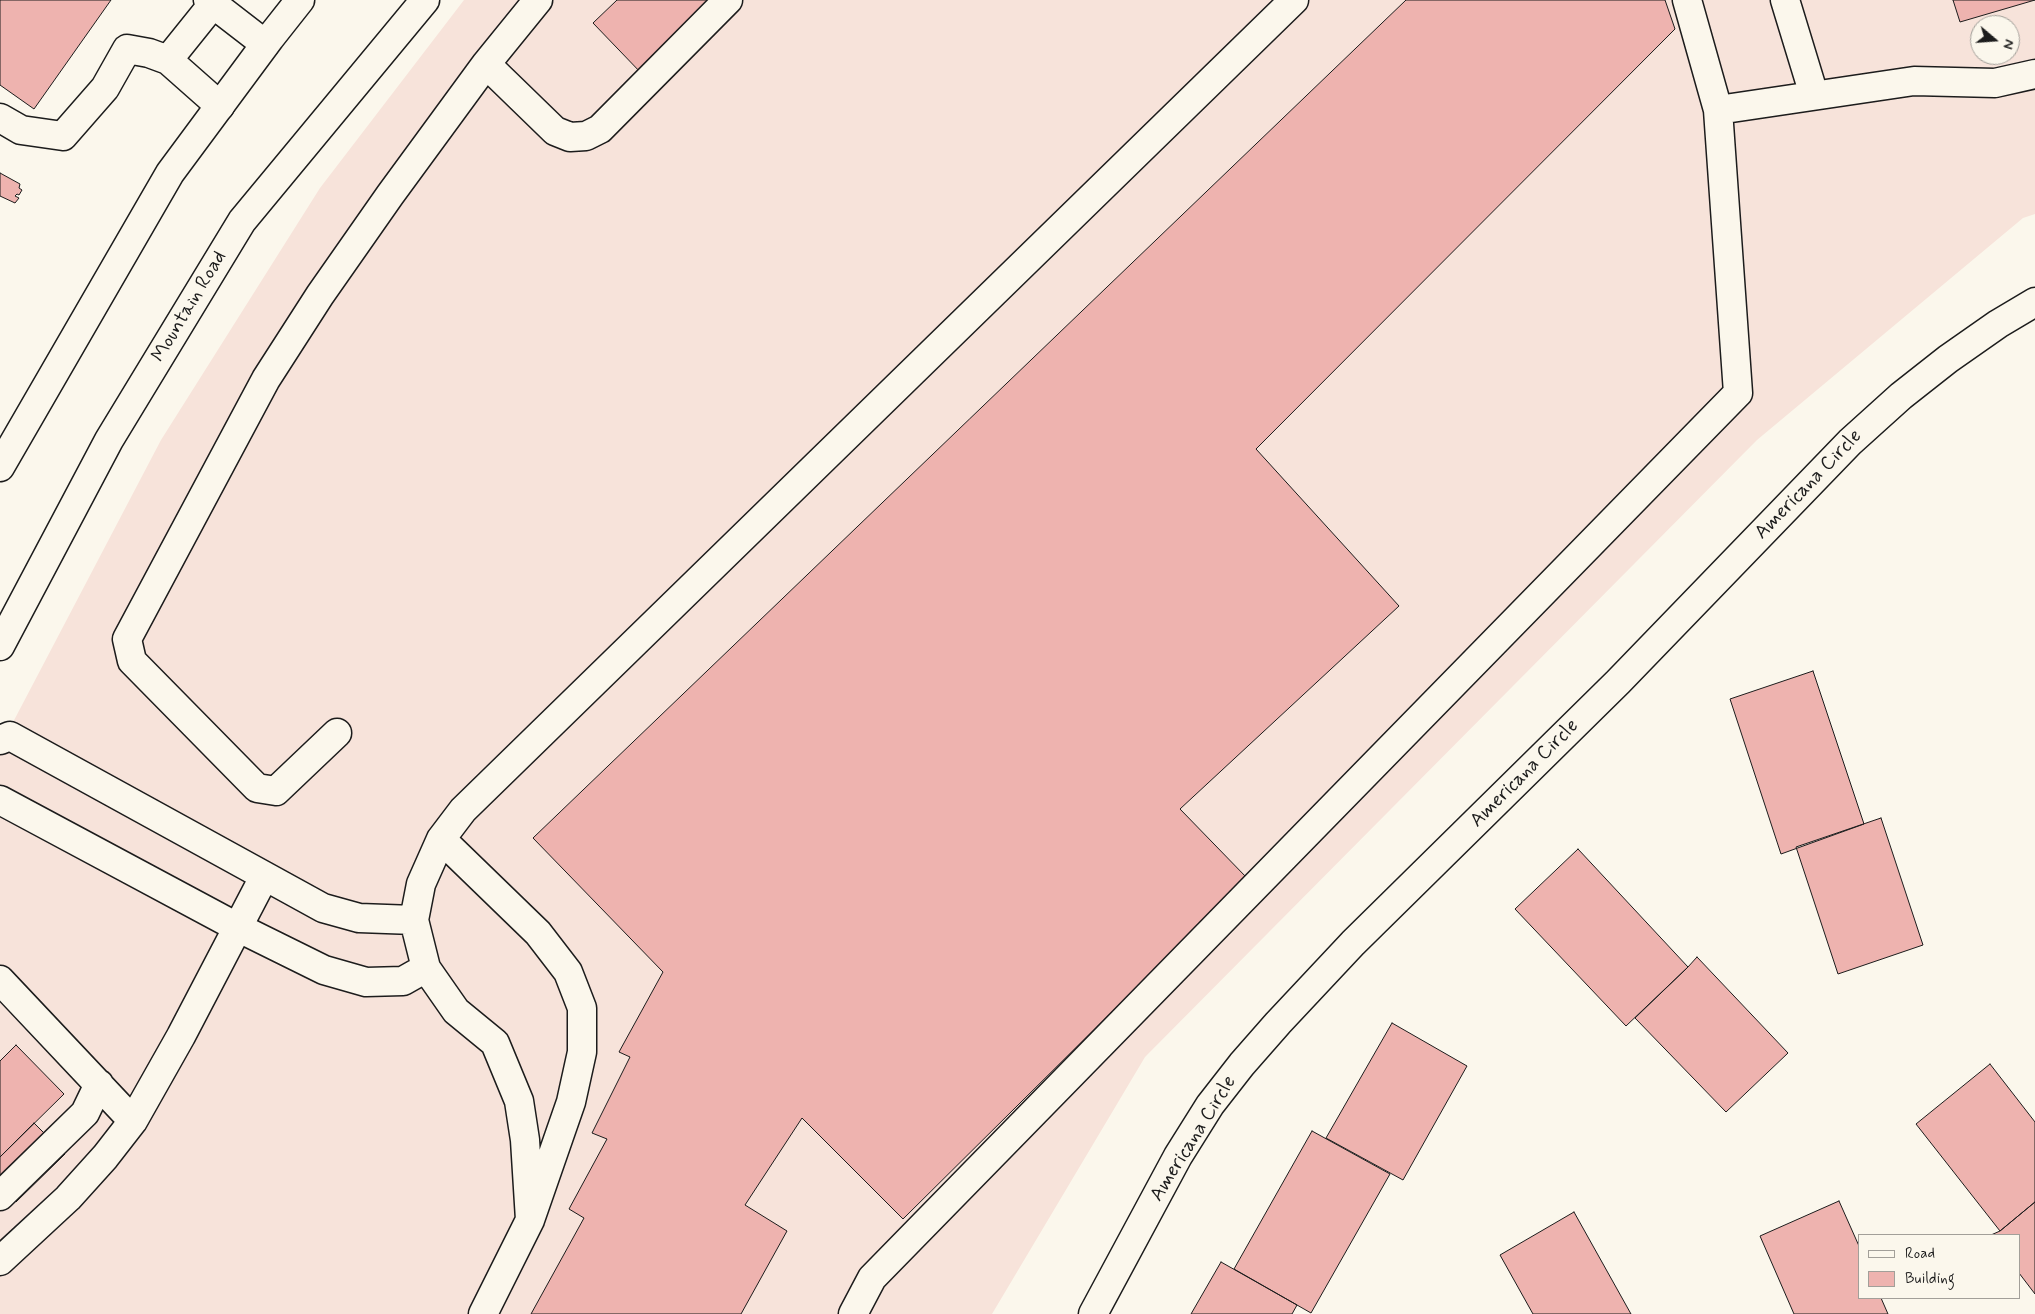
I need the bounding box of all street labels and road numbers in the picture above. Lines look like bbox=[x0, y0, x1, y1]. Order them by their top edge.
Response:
street label: Mountain Road bbox=[147, 247, 233, 367]
street label: Americana Circle bbox=[1750, 425, 1868, 545]
street label: Americana Circle bbox=[1466, 715, 1584, 833]
street label: Americana Circle bbox=[1146, 1072, 1242, 1206]

